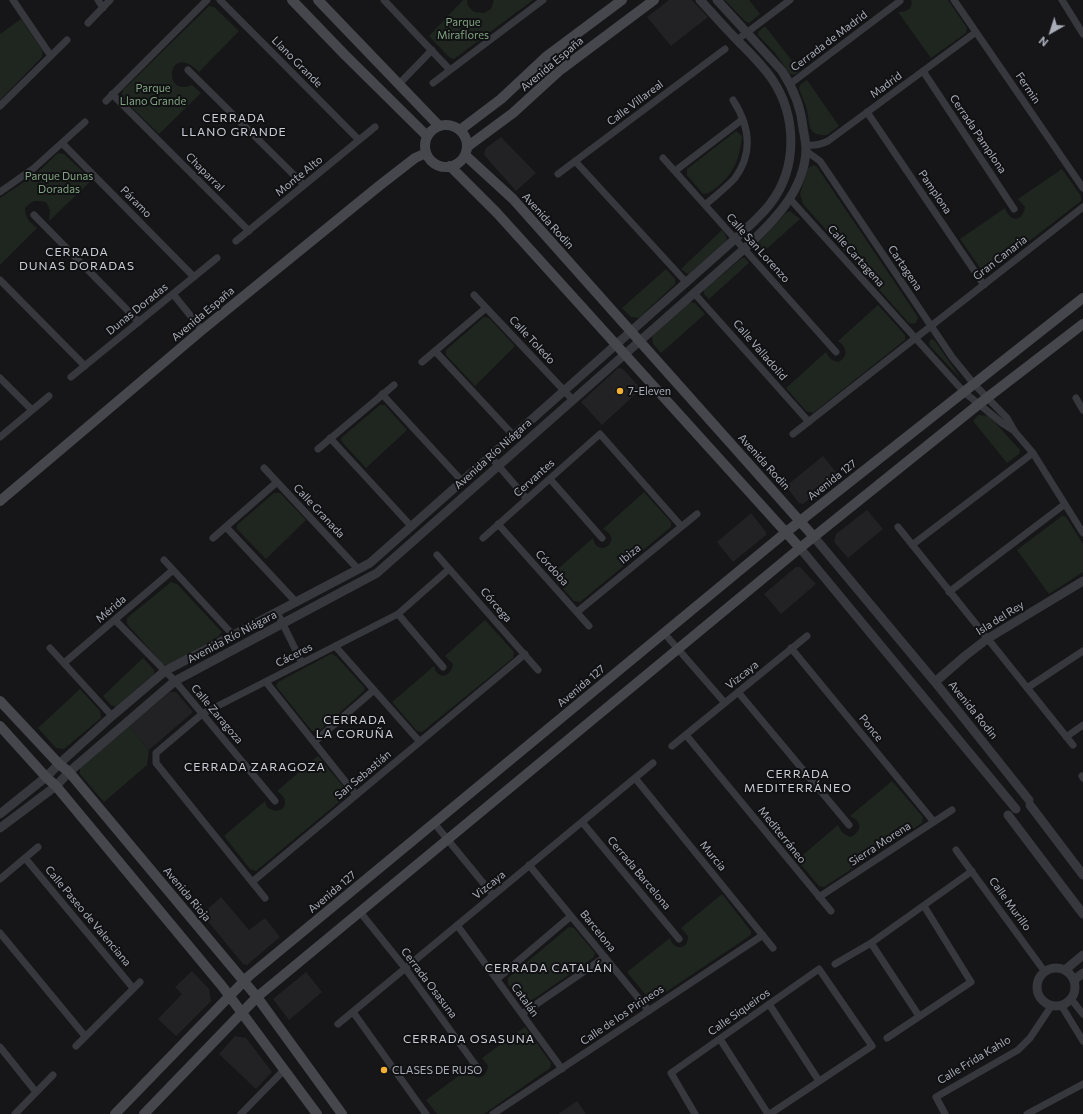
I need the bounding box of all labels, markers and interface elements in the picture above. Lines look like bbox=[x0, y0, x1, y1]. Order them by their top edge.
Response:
street label: Cerrada de Madrid bbox=[788, 8, 870, 74]
north arrow bbox=[1031, 12, 1071, 52]
park label: Parque Miraflores bbox=[437, 15, 489, 41]
street label: Llano Grande bbox=[269, 34, 325, 90]
street label: Avenida España bbox=[518, 34, 586, 94]
text: N bbox=[1036, 34, 1050, 49]
street label: Madrid bbox=[868, 69, 904, 101]
street label: Fermin bbox=[1013, 70, 1043, 106]
street label: Calle Villareal bbox=[604, 78, 666, 128]
park label: Parque Llano Grande bbox=[120, 81, 186, 107]
street label: Cerrada Pamplona bbox=[947, 92, 1009, 176]
district label: CERRADA LLANO GRANDE bbox=[181, 111, 287, 139]
street label: Chaparral bbox=[183, 150, 227, 194]
street label: Monte Alto bbox=[273, 153, 325, 199]
street label: Pamplona bbox=[915, 168, 955, 216]
park label: Parque Dunas Doradas bbox=[25, 169, 93, 195]
street label: Páramo bbox=[118, 184, 154, 220]
street label: Avenida Rodin bbox=[519, 190, 577, 252]
street label: Calle San Lorenzo bbox=[723, 211, 793, 285]
street label: Calle Cartagena bbox=[825, 222, 887, 290]
street label: Gran Canaria bbox=[970, 233, 1030, 283]
street label: Cartagena bbox=[885, 243, 925, 293]
district label: CERRADA DUNAS DORADAS bbox=[19, 245, 135, 273]
street label: Dunas Doradas bbox=[104, 280, 170, 338]
street label: Avenida España bbox=[169, 284, 237, 344]
street label: Calle Toledo bbox=[506, 313, 558, 367]
street label: Calle Valladolid bbox=[730, 317, 790, 383]
place label: 7-Eleven bbox=[628, 384, 671, 398]
marker: 7-Eleven bbox=[615, 386, 625, 396]
street label: Avenida Río Niágara bbox=[452, 416, 534, 492]
street label: Avenida Rodin bbox=[735, 431, 793, 493]
street label: Cervantes bbox=[511, 456, 557, 500]
street label: Avenida 127 bbox=[805, 457, 859, 503]
street label: Calle Granada bbox=[291, 481, 347, 541]
street label: Ibiza bbox=[617, 541, 643, 567]
street label: Córdoba bbox=[533, 547, 571, 589]
street label: Córcega bbox=[478, 585, 514, 625]
street label: Mérida bbox=[93, 592, 129, 626]
street label: Isla del Rey bbox=[974, 598, 1026, 638]
street label: Avenida Río Niágara bbox=[185, 608, 279, 666]
street label: Cáceres bbox=[273, 640, 315, 670]
street label: Vizcaya bbox=[723, 658, 761, 692]
street label: Avenida 127 bbox=[554, 662, 608, 710]
street label: Avenida Rodin bbox=[946, 678, 1000, 742]
street label: Calle Zaragoza bbox=[188, 682, 246, 746]
street label: Ponce bbox=[856, 712, 886, 744]
district label: CERRADA LA CORUÑA bbox=[316, 713, 394, 741]
street label: San Sebastián bbox=[332, 748, 394, 802]
district label: CERRADA ZARAGOZA bbox=[184, 760, 326, 774]
district label: CERRADA MEDITERRÁNEO bbox=[744, 767, 852, 795]
street label: Mediterráneo bbox=[755, 804, 809, 866]
street label: Sierra Morena bbox=[847, 819, 913, 869]
street label: Cerrada Barcelona bbox=[604, 834, 674, 912]
street label: Murcia bbox=[697, 838, 729, 874]
street label: Calle Paseo de Valenciana bbox=[42, 863, 134, 969]
street label: Avenida Rioja bbox=[160, 864, 214, 924]
street label: Avenida 127 bbox=[305, 868, 359, 916]
street label: Vizcaya bbox=[470, 868, 508, 902]
street label: Calle Murillo bbox=[986, 875, 1034, 933]
street label: Barcelona bbox=[577, 908, 619, 954]
street label: Cerrada Osasuna bbox=[398, 945, 460, 1021]
district label: CERRADA CATALÁN bbox=[485, 961, 613, 975]
street label: Catalán bbox=[508, 981, 542, 1019]
street label: Calle de los Pirineos bbox=[578, 982, 666, 1048]
street label: Calle Siqueiros bbox=[705, 986, 773, 1038]
district label: CERRADA OSASUNA bbox=[403, 1032, 535, 1046]
street label: Calle Frida Kahlo bbox=[935, 1033, 1013, 1087]
place label: CLASES DE RUSO bbox=[392, 1063, 482, 1077]
marker: CLASES DE RUSO bbox=[379, 1065, 389, 1075]

